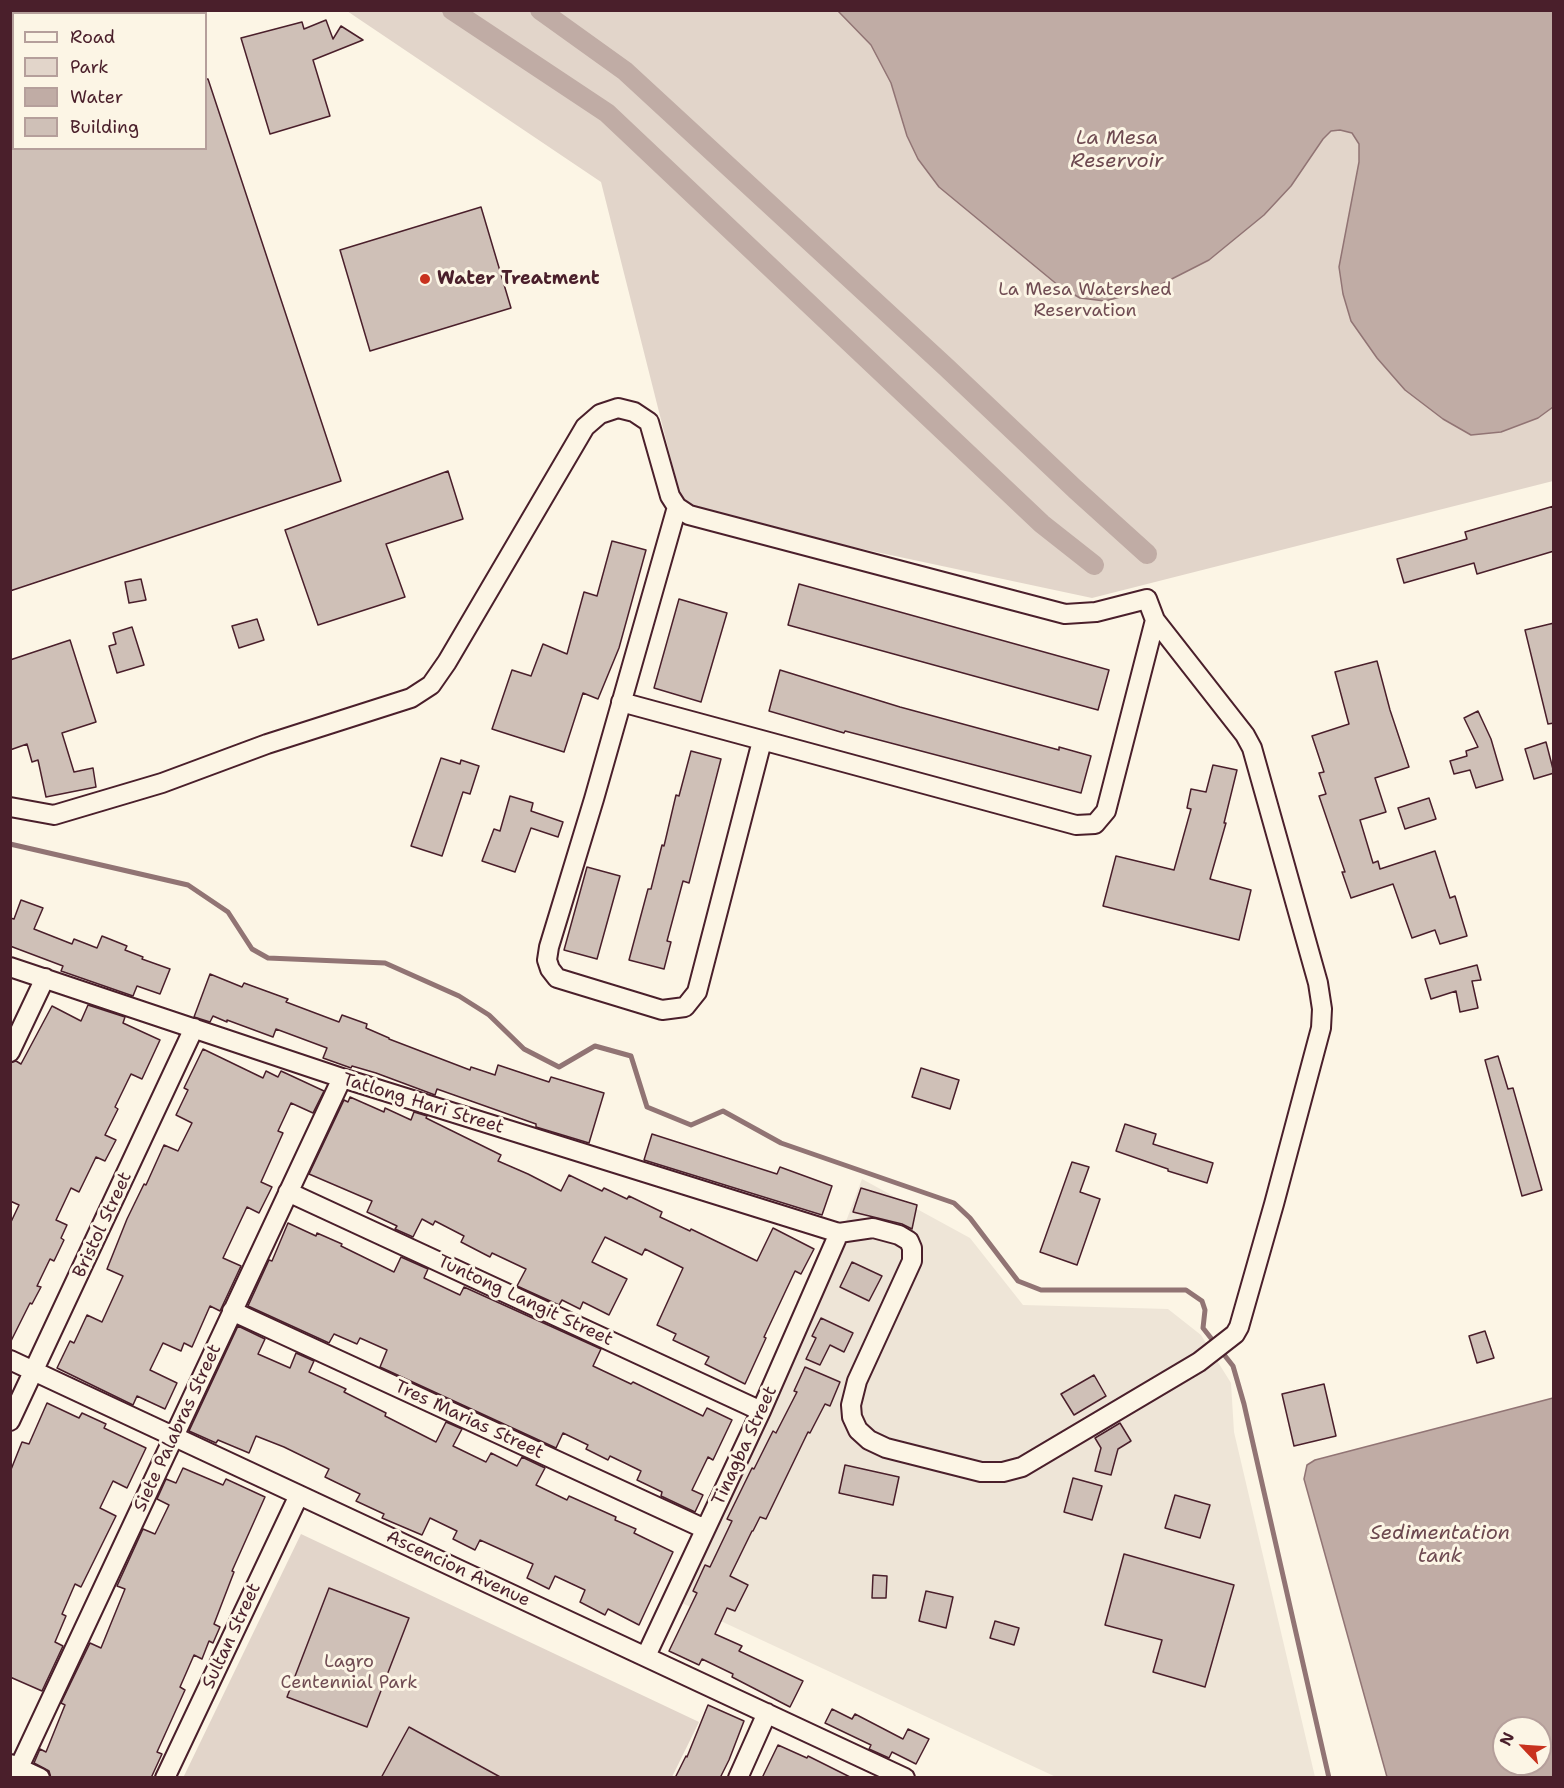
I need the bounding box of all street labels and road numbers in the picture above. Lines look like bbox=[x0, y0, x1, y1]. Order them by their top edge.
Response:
street label: Tatlong Hari Street bbox=[340, 1069, 506, 1139]
street label: Bristol Street bbox=[69, 1169, 137, 1281]
street label: Tuntong Langit Street bbox=[434, 1251, 616, 1351]
street label: Siete Palabras Street bbox=[130, 1341, 226, 1515]
street label: Tres Marias Street bbox=[391, 1376, 547, 1464]
street label: Tinagba Street bbox=[708, 1383, 782, 1509]
street label: Ascencion Avenue bbox=[383, 1526, 533, 1612]
street label: Sultan Street bbox=[198, 1580, 266, 1692]

